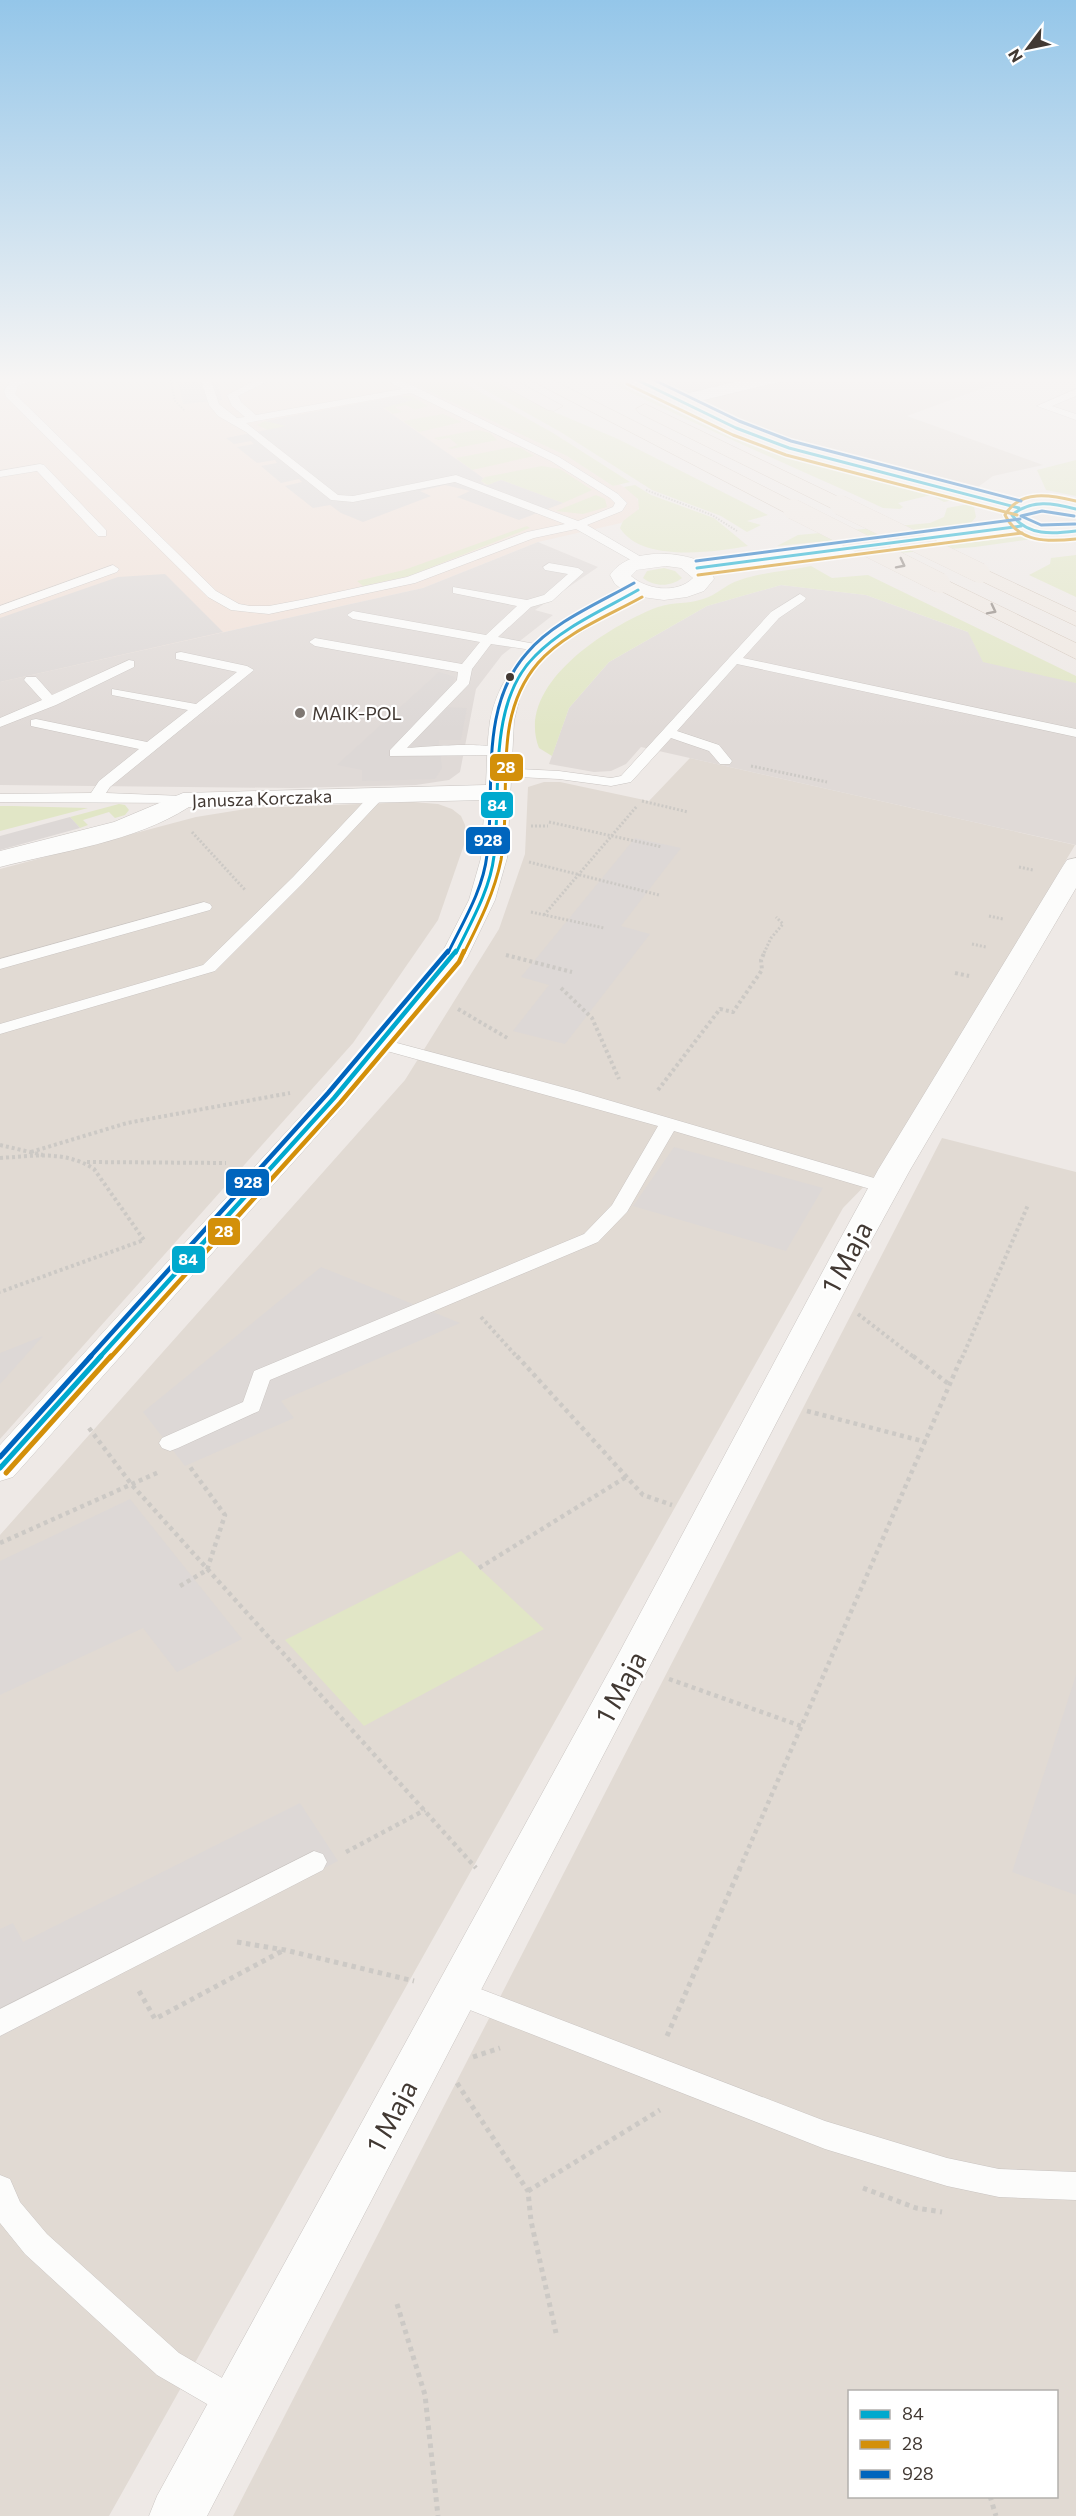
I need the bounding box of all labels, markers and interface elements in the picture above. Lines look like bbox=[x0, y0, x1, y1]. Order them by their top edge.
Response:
north arrow bbox=[998, 18, 1058, 78]
text: N bbox=[1004, 46, 1026, 66]
one-way arrow bbox=[895, 557, 906, 568]
one-way arrow bbox=[985, 602, 996, 614]
unlabelled marker bbox=[504, 671, 516, 683]
place label: MAIK-POL bbox=[312, 702, 402, 724]
marker: MAIK-POL bbox=[293, 706, 307, 720]
line badge: 28 bbox=[489, 753, 524, 782]
text: 28 bbox=[497, 757, 516, 776]
street label: Janusza Korczaka bbox=[191, 785, 333, 811]
line badge: 84 bbox=[480, 791, 514, 819]
text: 84 bbox=[487, 795, 507, 814]
line badge: 928 bbox=[465, 826, 511, 855]
text: 928 bbox=[474, 830, 502, 849]
line badge: 928 bbox=[225, 1168, 270, 1197]
text: 928 bbox=[234, 1172, 262, 1191]
street label: 1 Maja bbox=[813, 1215, 879, 1299]
line badge: 28 bbox=[207, 1217, 241, 1246]
text: 28 bbox=[215, 1221, 234, 1240]
line badge: 84 bbox=[171, 1245, 206, 1274]
text: 84 bbox=[178, 1249, 198, 1268]
street label: 1 Maja bbox=[587, 1645, 653, 1729]
street label: 1 Maja bbox=[358, 2074, 424, 2158]
legend bbox=[848, 2390, 1058, 2498]
text: 84 bbox=[902, 2402, 924, 2424]
text: 28 bbox=[902, 2432, 923, 2454]
text: 928 bbox=[902, 2462, 934, 2484]

